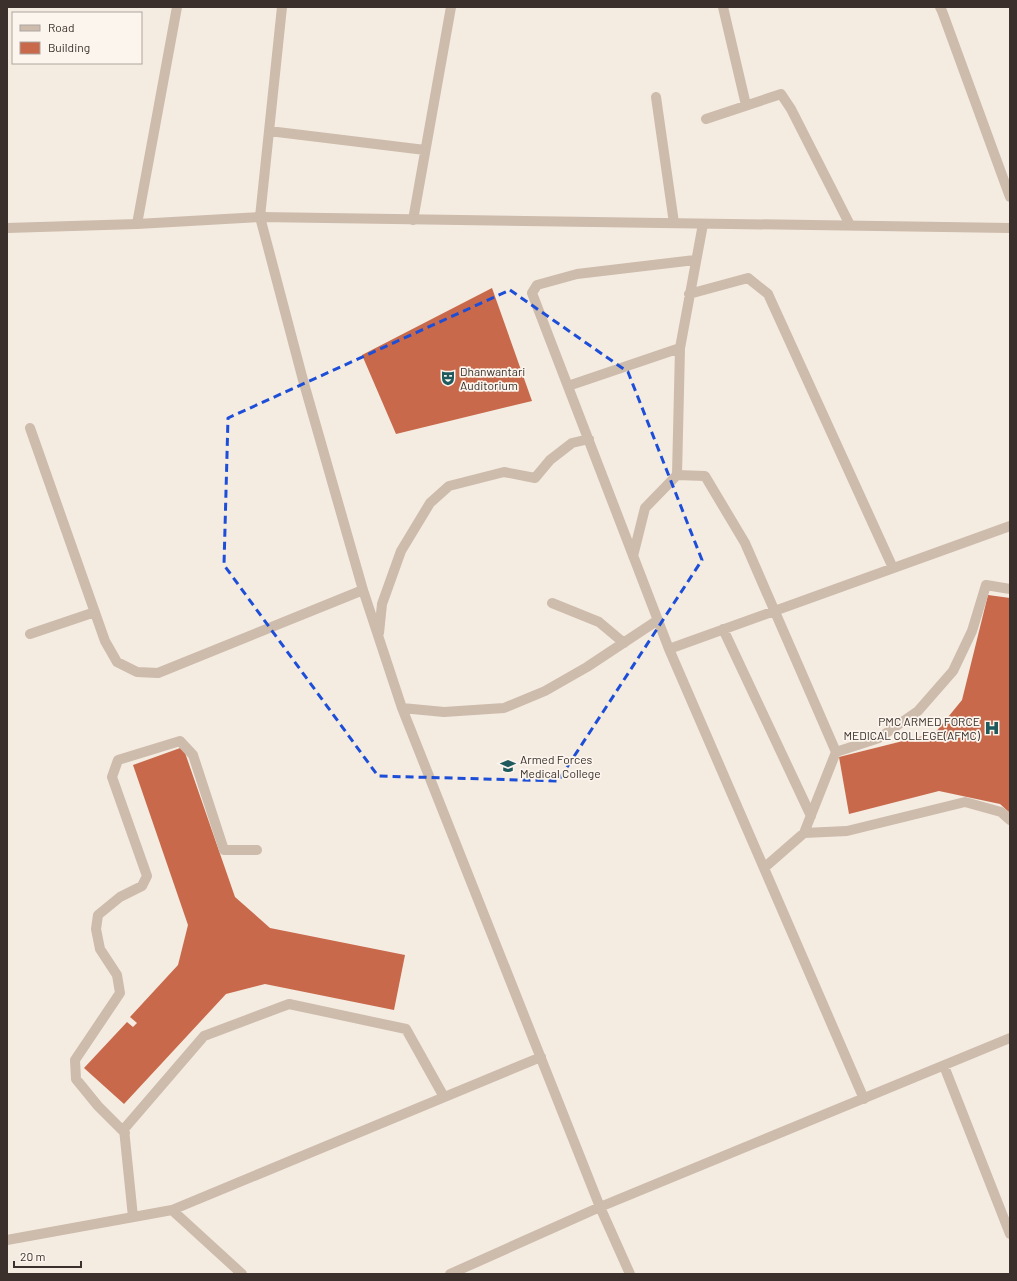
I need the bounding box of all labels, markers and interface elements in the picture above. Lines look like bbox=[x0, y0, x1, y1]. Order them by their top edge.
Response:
legend bbox=[12, 12, 142, 64]
text: Road bbox=[48, 20, 75, 34]
text: Building bbox=[48, 40, 90, 54]
place label: Dhanwantari Auditorium bbox=[460, 364, 525, 392]
theatre icon: Dhanwantari Auditorium bbox=[439, 369, 457, 387]
place label: PMC ARMED FORCE MEDICAL COLLEGE(AFMC) bbox=[843, 714, 981, 742]
hospital icon: PMC ARMED FORCE MEDICAL COLLEGE(AFMC) bbox=[983, 719, 1001, 737]
place label: Armed Forces Medical College bbox=[520, 752, 601, 780]
school or university icon: Armed Forces Medical College bbox=[499, 757, 517, 775]
scale bar bbox=[14, 1243, 81, 1269]
text: 20 m bbox=[20, 1249, 46, 1263]

